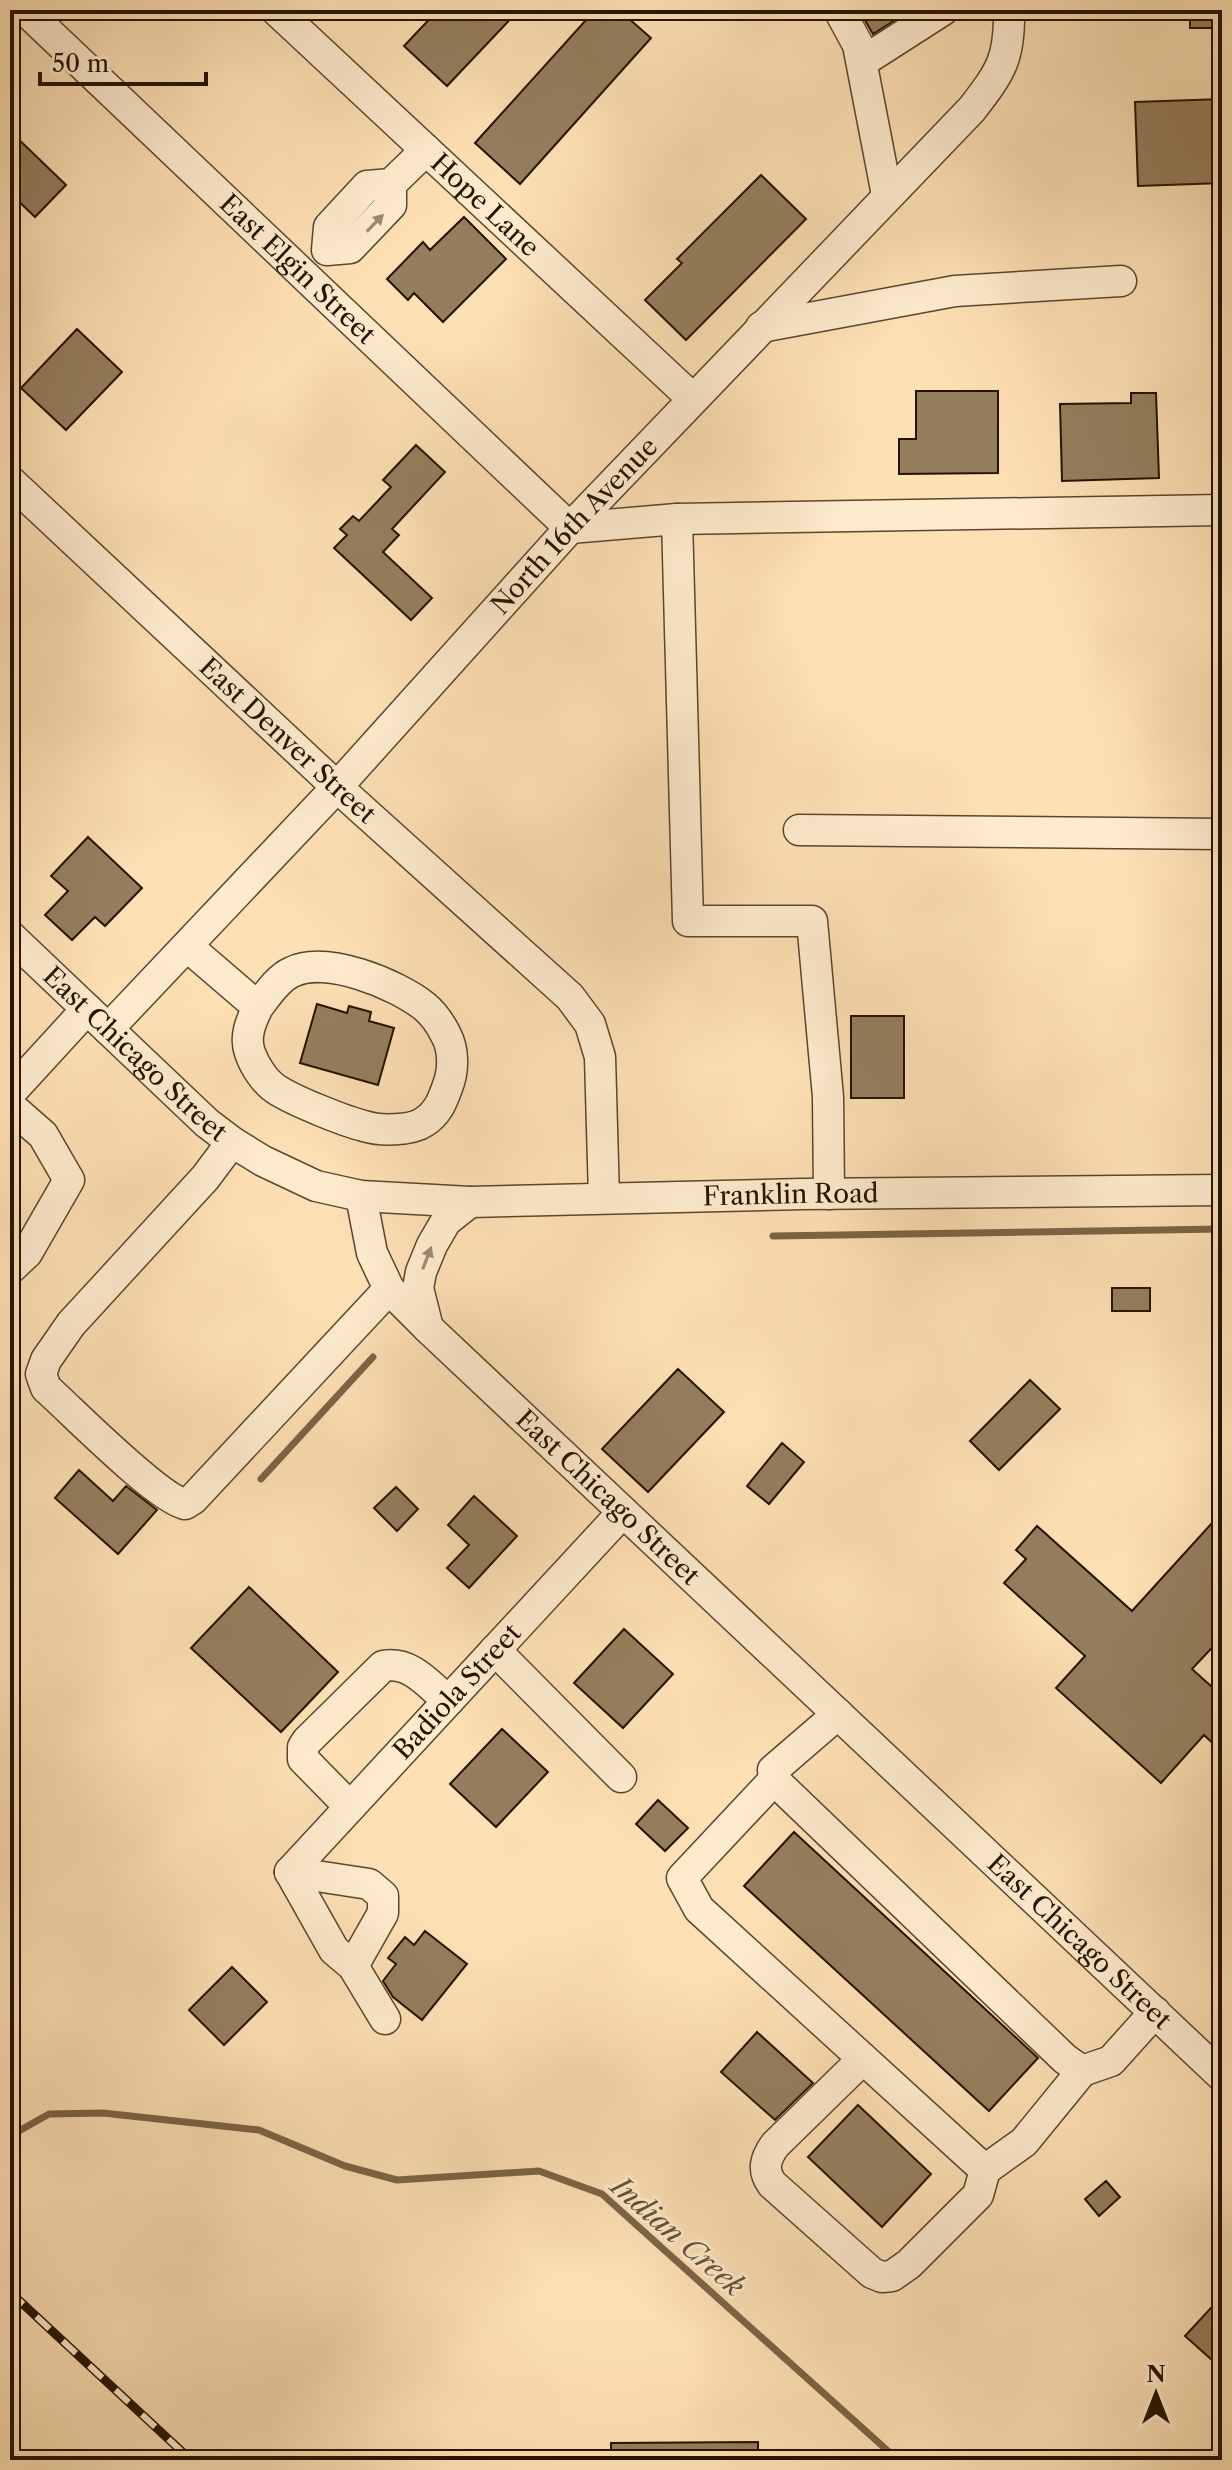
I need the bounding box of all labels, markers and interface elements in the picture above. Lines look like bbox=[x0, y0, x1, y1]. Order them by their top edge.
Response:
scale bar bbox=[40, 36, 206, 86]
text: 50 m bbox=[52, 49, 109, 78]
street label: Hope Lane bbox=[424, 147, 546, 263]
street label: East Elgin Street bbox=[213, 187, 383, 351]
one-way arrow bbox=[365, 214, 383, 233]
street label: North 16th Avenue bbox=[484, 431, 664, 621]
street label: East Denver Street bbox=[193, 651, 383, 831]
street label: East Chicago Street bbox=[36, 960, 234, 1149]
street label: Franklin Road bbox=[702, 1177, 879, 1212]
one-way arrow bbox=[421, 1246, 434, 1270]
street label: East Chicago Street bbox=[509, 1403, 707, 1592]
street label: Badiola Street bbox=[386, 1616, 528, 1766]
street label: East Chicago Street bbox=[981, 1847, 1179, 2036]
water label: Indian Creek bbox=[603, 2168, 752, 2303]
north arrow bbox=[1116, 2354, 1196, 2434]
text: N bbox=[1146, 2361, 1166, 2388]

